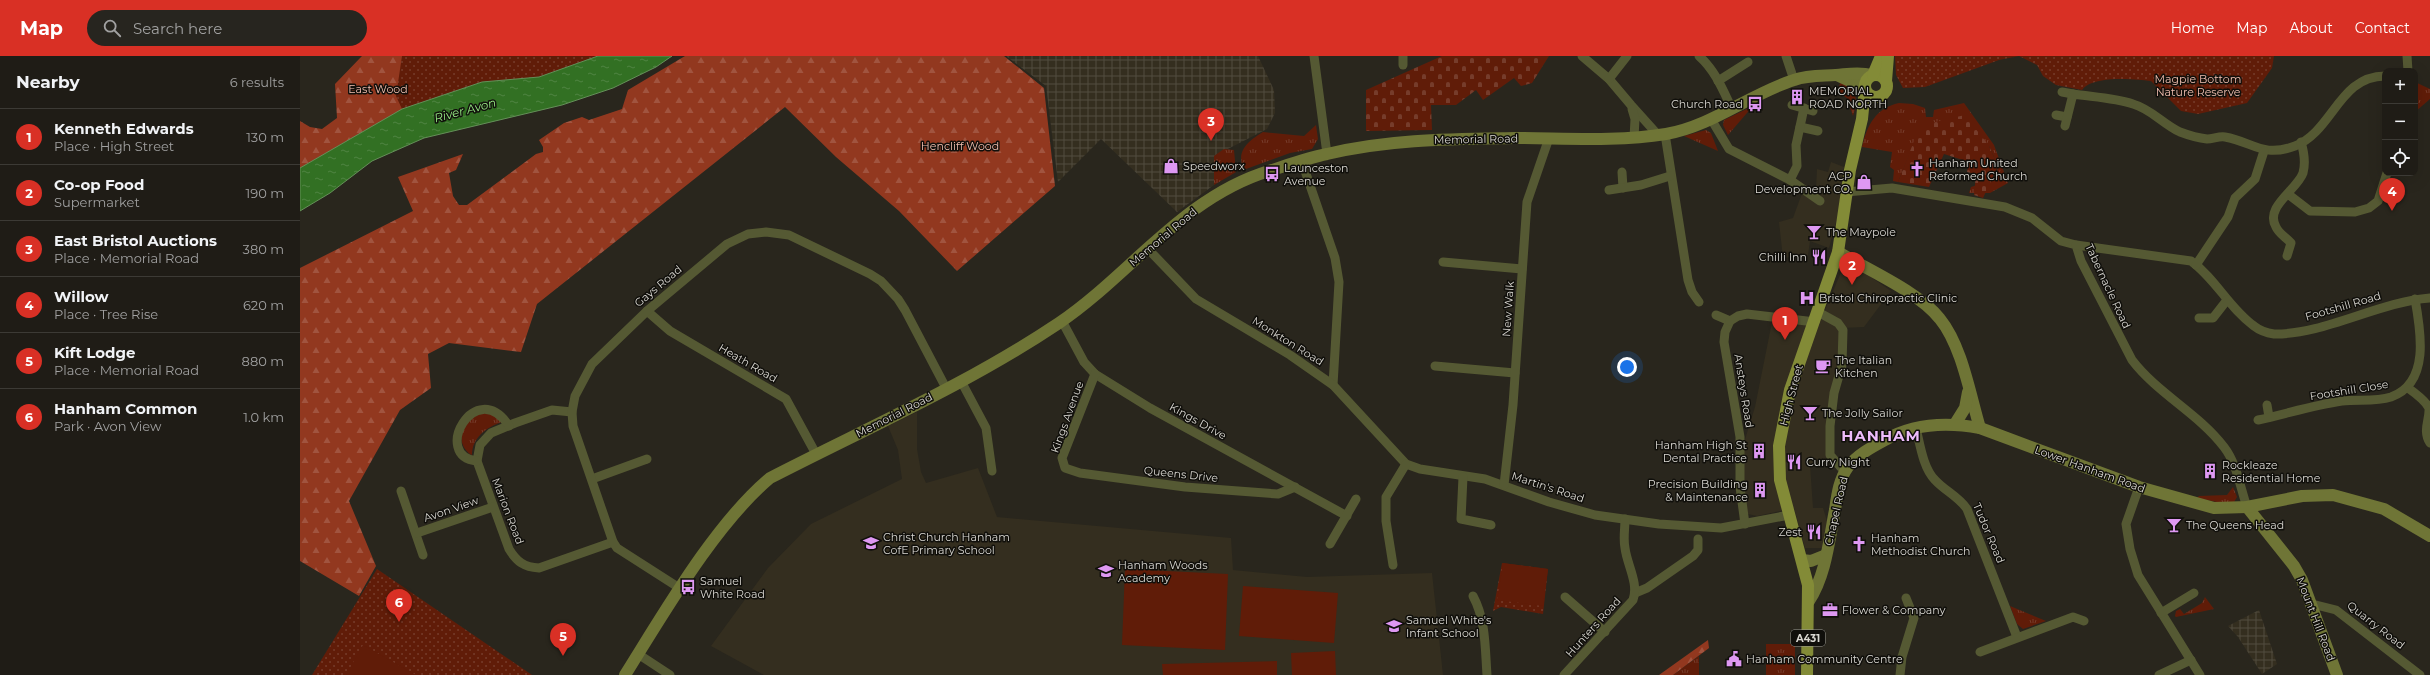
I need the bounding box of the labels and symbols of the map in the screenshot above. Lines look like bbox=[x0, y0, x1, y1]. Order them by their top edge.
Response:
park label: Magpie Bottom Nature Reserve bbox=[2155, 72, 2241, 99]
park label: East Wood bbox=[348, 82, 408, 96]
place label: MEMORIAL ROAD NORTH bbox=[1809, 84, 1887, 111]
building icon: MEMORIAL ROAD NORTH bbox=[1788, 88, 1806, 106]
water label: River Avon bbox=[432, 95, 498, 125]
bus stop icon: Church Road bbox=[1746, 95, 1764, 113]
place label: Church Road bbox=[1671, 97, 1743, 111]
pin: 3 bbox=[1198, 108, 1224, 141]
street label: Memorial Road bbox=[1434, 131, 1518, 147]
park label: Hencliff Wood bbox=[921, 139, 999, 153]
place label: Hanham United Reformed Church bbox=[1929, 156, 2028, 183]
shop icon: Speedworx bbox=[1162, 157, 1180, 175]
place label: Speedworx bbox=[1183, 159, 1245, 173]
church icon: Hanham United Reformed Church bbox=[1908, 160, 1926, 178]
place label: Launceston Avenue bbox=[1284, 161, 1349, 188]
bus stop icon: Launceston Avenue bbox=[1263, 165, 1281, 183]
place label: ACP Development CO. bbox=[1755, 169, 1852, 196]
shop icon: ACP Development CO. bbox=[1855, 173, 1873, 191]
pin: 4 bbox=[2379, 178, 2405, 211]
street label: Memorial Road bbox=[1126, 205, 1200, 269]
bar icon: The Maypole bbox=[1805, 223, 1823, 241]
place label: The Maypole bbox=[1826, 225, 1896, 239]
street label: Tabernacle Road bbox=[2082, 241, 2134, 331]
restaurant icon: Chilli Inn bbox=[1810, 248, 1828, 266]
place label: Chilli Inn bbox=[1759, 250, 1807, 264]
pin: 2 bbox=[1839, 252, 1865, 285]
street label: Gays Road bbox=[631, 262, 685, 310]
street label: New Walk bbox=[1499, 280, 1517, 337]
street label: Footshill Road bbox=[2303, 288, 2383, 324]
hospital icon: Bristol Chiropractic Clinic bbox=[1798, 289, 1816, 307]
place label: Bristol Chiropractic Clinic bbox=[1819, 291, 1957, 305]
pin: 1 bbox=[1772, 307, 1798, 340]
street label: Monkton Road bbox=[1250, 313, 1326, 369]
street label: Heath Road bbox=[716, 341, 780, 385]
street label: Ansteys Road bbox=[1731, 353, 1757, 429]
place label: The Italian Kitchen bbox=[1835, 353, 1892, 380]
your location bbox=[1617, 357, 1637, 377]
cafe icon: The Italian Kitchen bbox=[1814, 357, 1832, 375]
street label: High Street bbox=[1776, 362, 1806, 427]
street label: Footshill Close bbox=[2309, 377, 2390, 403]
street label: Kings Avenue bbox=[1048, 379, 1087, 455]
street label: Memorial Road bbox=[853, 390, 935, 440]
street label: Kings Drive bbox=[1167, 400, 1229, 443]
bar icon: The Jolly Sailor bbox=[1801, 404, 1819, 422]
place label: The Jolly Sailor bbox=[1822, 406, 1903, 420]
district label: HANHAM bbox=[1841, 426, 1921, 445]
place label: Hanham High St Dental Practice bbox=[1655, 438, 1748, 465]
building icon: Hanham High St Dental Practice bbox=[1750, 442, 1768, 460]
street label: Lower Hanham Road bbox=[2033, 442, 2147, 496]
restaurant icon: Curry Night bbox=[1785, 453, 1803, 471]
place label: Curry Night bbox=[1806, 455, 1870, 469]
place label: Rockleaze Residential Home bbox=[2222, 458, 2321, 485]
building icon: Rockleaze Residential Home bbox=[2201, 462, 2219, 480]
street label: Queens Drive bbox=[1143, 463, 1219, 485]
street label: Martin's Road bbox=[1510, 469, 1586, 505]
street label: Chapel Road bbox=[1821, 475, 1851, 547]
street label: Marion Road bbox=[489, 476, 527, 546]
place label: Precision Building & Maintenance bbox=[1648, 477, 1748, 504]
building icon: Precision Building & Maintenance bbox=[1751, 481, 1769, 499]
street label: Avon View bbox=[422, 493, 481, 525]
street label: Tudor Road bbox=[1970, 501, 2008, 565]
bar icon: The Queens Head bbox=[2165, 516, 2183, 534]
place label: The Queens Head bbox=[2186, 518, 2284, 532]
restaurant icon: Zest bbox=[1805, 523, 1823, 541]
place label: Zest bbox=[1779, 525, 1803, 539]
place label: Christ Church Hanham CofE Primary School bbox=[883, 530, 1010, 557]
place label: Hanham Methodist Church bbox=[1871, 531, 1971, 558]
school or university icon: Christ Church Hanham CofE Primary School bbox=[862, 534, 880, 552]
church icon: Hanham Methodist Church bbox=[1850, 535, 1868, 553]
place label: Hanham Woods Academy bbox=[1118, 558, 1208, 585]
school or university icon: Hanham Woods Academy bbox=[1097, 562, 1115, 580]
place label: Samuel White Road bbox=[700, 574, 765, 601]
street label: Mount Hill Road bbox=[2294, 575, 2338, 663]
bus stop icon: Samuel White Road bbox=[679, 578, 697, 596]
pin: 6 bbox=[386, 589, 412, 622]
street label: Hunters Road bbox=[1562, 594, 1624, 660]
street label: Quarry Road bbox=[2344, 598, 2408, 652]
office icon: Flower & Company bbox=[1821, 601, 1839, 619]
place label: Flower & Company bbox=[1842, 603, 1946, 617]
place label: Samuel White's Infant School bbox=[1406, 613, 1492, 640]
school or university icon: Samuel White's Infant School bbox=[1385, 617, 1403, 635]
pin: 5 bbox=[550, 623, 576, 656]
road number: A431 bbox=[1791, 630, 1825, 646]
public building icon: Hanham Community Centre bbox=[1725, 650, 1743, 668]
place label: Hanham Community Centre bbox=[1746, 652, 1903, 666]

